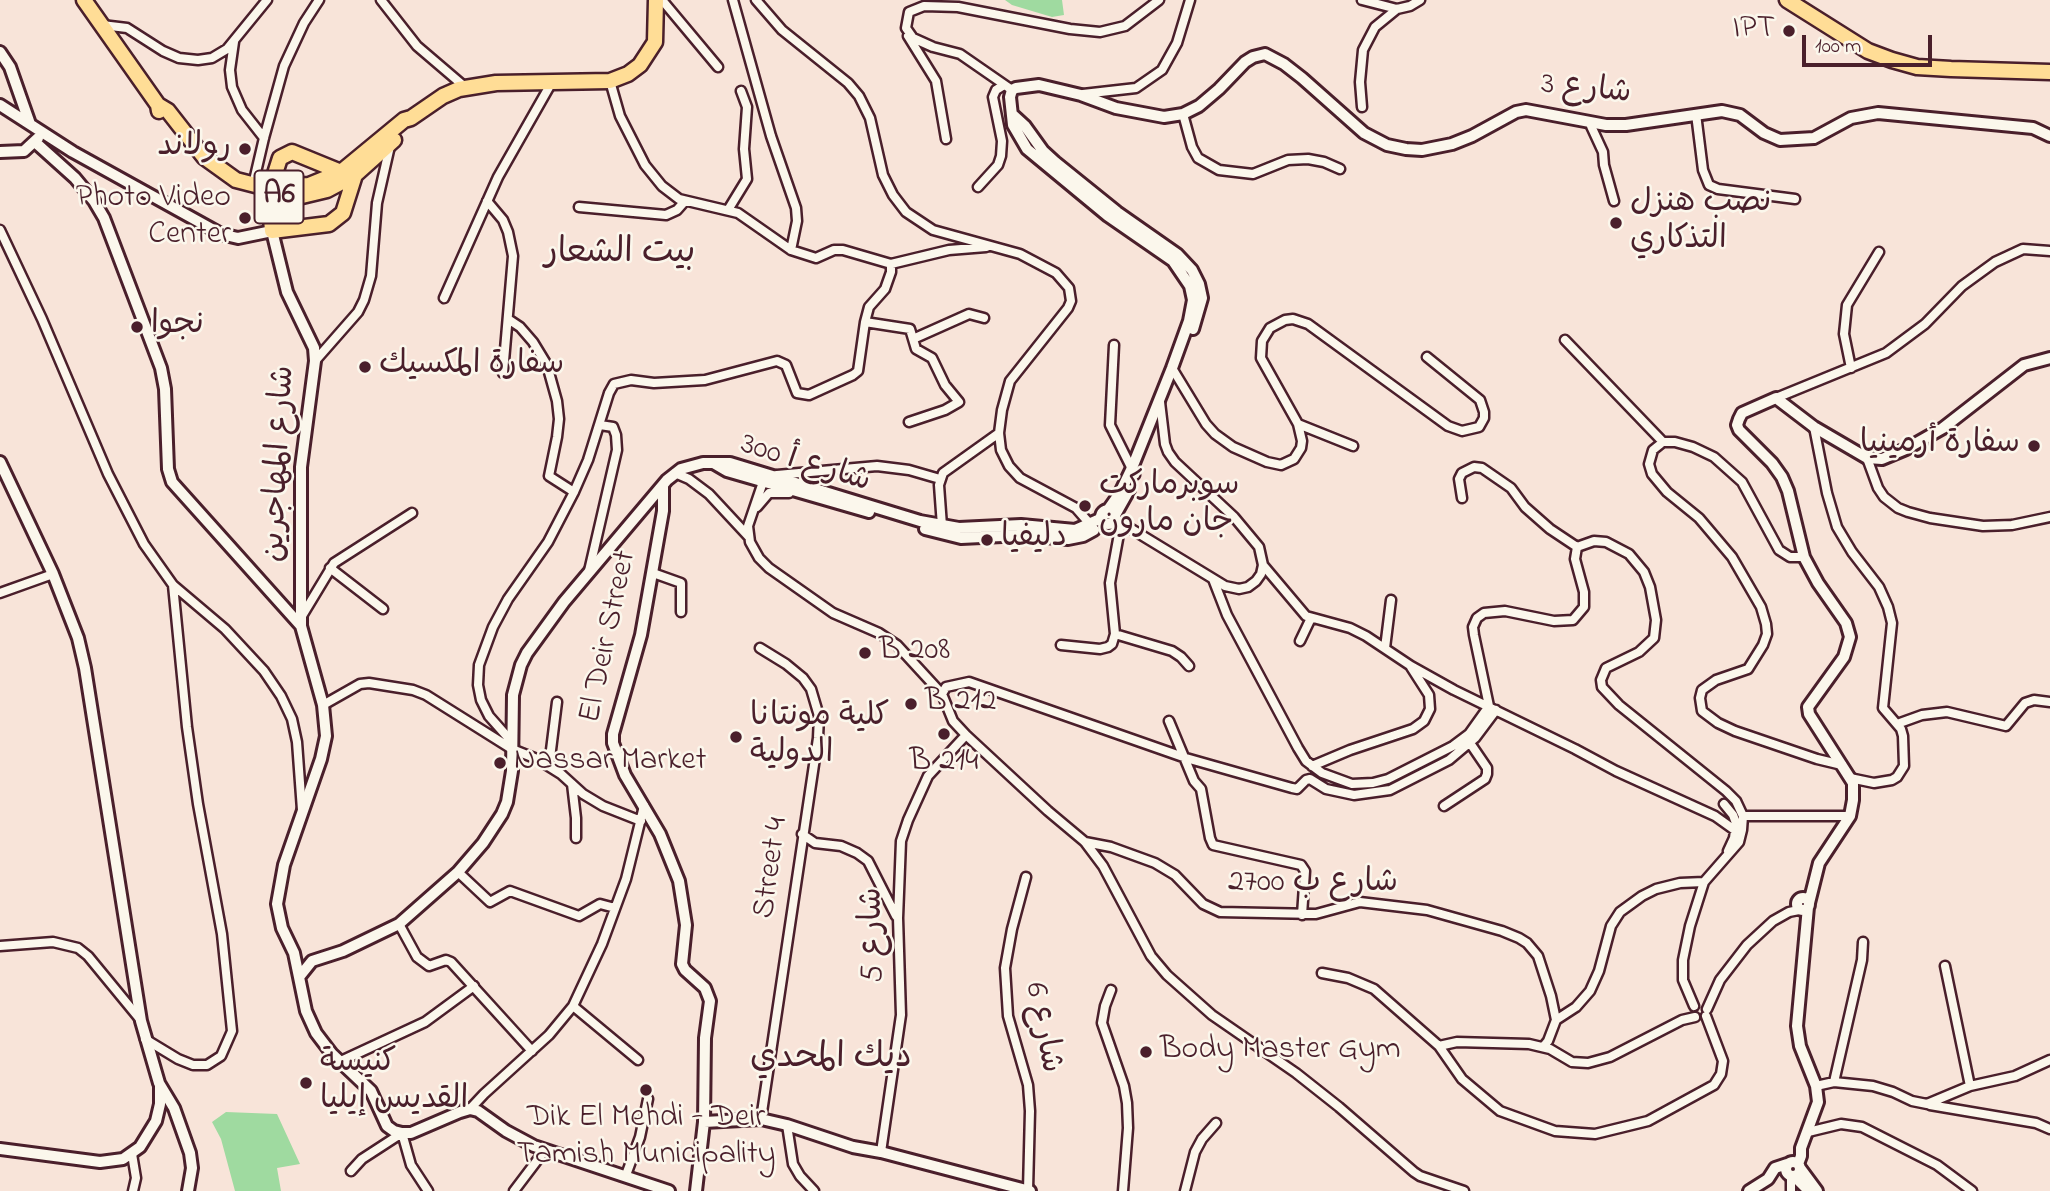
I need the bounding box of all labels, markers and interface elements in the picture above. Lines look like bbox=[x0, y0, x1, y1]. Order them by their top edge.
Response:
place label: IPT bbox=[1733, 12, 1775, 50]
scale bar bbox=[1805, 21, 1934, 65]
marker: IPT bbox=[1781, 23, 1797, 39]
text: 100 m bbox=[1815, 32, 1861, 62]
street label: شارع 3 bbox=[1539, 67, 1633, 115]
place label: رولاند bbox=[157, 130, 231, 168]
marker: رولاند bbox=[237, 141, 253, 157]
road number: A6 bbox=[254, 170, 304, 224]
place label: Photo Video Center bbox=[76, 181, 231, 256]
place label: نصب هنزل التذكاري bbox=[1630, 186, 1771, 261]
marker: Photo Video Center bbox=[237, 210, 253, 226]
marker: نصب هنزل التذكاري bbox=[1608, 215, 1624, 231]
district label: بيت الشعار bbox=[544, 234, 696, 276]
place label: نجوا bbox=[151, 308, 204, 346]
marker: نجوا bbox=[129, 319, 145, 335]
place label: سفارة المكسيك bbox=[379, 348, 564, 386]
marker: سفارة المكسيك bbox=[357, 359, 373, 375]
street label: شارع المهاجرين bbox=[257, 365, 305, 563]
street label: شارع أ 300 bbox=[735, 427, 875, 503]
place label: سفارة أرمينيا bbox=[1860, 427, 2020, 465]
marker: سفارة أرمينيا bbox=[2026, 438, 2042, 454]
place label: سوبرماركت جان مارون bbox=[1099, 469, 1240, 544]
marker: سوبرماركت جان مارون bbox=[1077, 498, 1093, 514]
place label: دليفيا bbox=[1001, 521, 1067, 559]
marker: دليفيا bbox=[979, 532, 995, 548]
street label: El Deir Street bbox=[573, 547, 647, 727]
place label: B 208 bbox=[879, 634, 950, 672]
marker: B 208 bbox=[857, 645, 873, 661]
place label: B 212 bbox=[925, 685, 997, 723]
marker: B 212 bbox=[903, 696, 919, 712]
place label: كلية مونتانا الدولية bbox=[750, 700, 889, 775]
marker: B 214 bbox=[936, 726, 952, 742]
marker: كلية مونتانا الدولية bbox=[728, 729, 744, 745]
place label: Nassar Market bbox=[514, 744, 706, 782]
place label: B 214 bbox=[910, 745, 978, 783]
marker: Nassar Market bbox=[492, 755, 508, 771]
street label: Street 4 bbox=[747, 815, 799, 921]
street label: شارع ب 2700 bbox=[1228, 866, 1398, 904]
street label: شارع 5 bbox=[855, 887, 895, 983]
street label: شارع 6 bbox=[1013, 980, 1069, 1076]
place label: Body Master Gym bbox=[1160, 1033, 1401, 1071]
district label: ديك المحدي bbox=[750, 1039, 912, 1081]
marker: Body Master Gym bbox=[1138, 1044, 1154, 1060]
place label: كنيسة القديس إيليا bbox=[320, 1046, 468, 1121]
marker: كنيسة القديس إيليا bbox=[298, 1075, 314, 1091]
marker: Dik El Mehdi - Deir Tamish Municipality bbox=[638, 1082, 654, 1098]
place label: Dik El Mehdi - Deir Tamish Municipality bbox=[516, 1101, 776, 1176]

